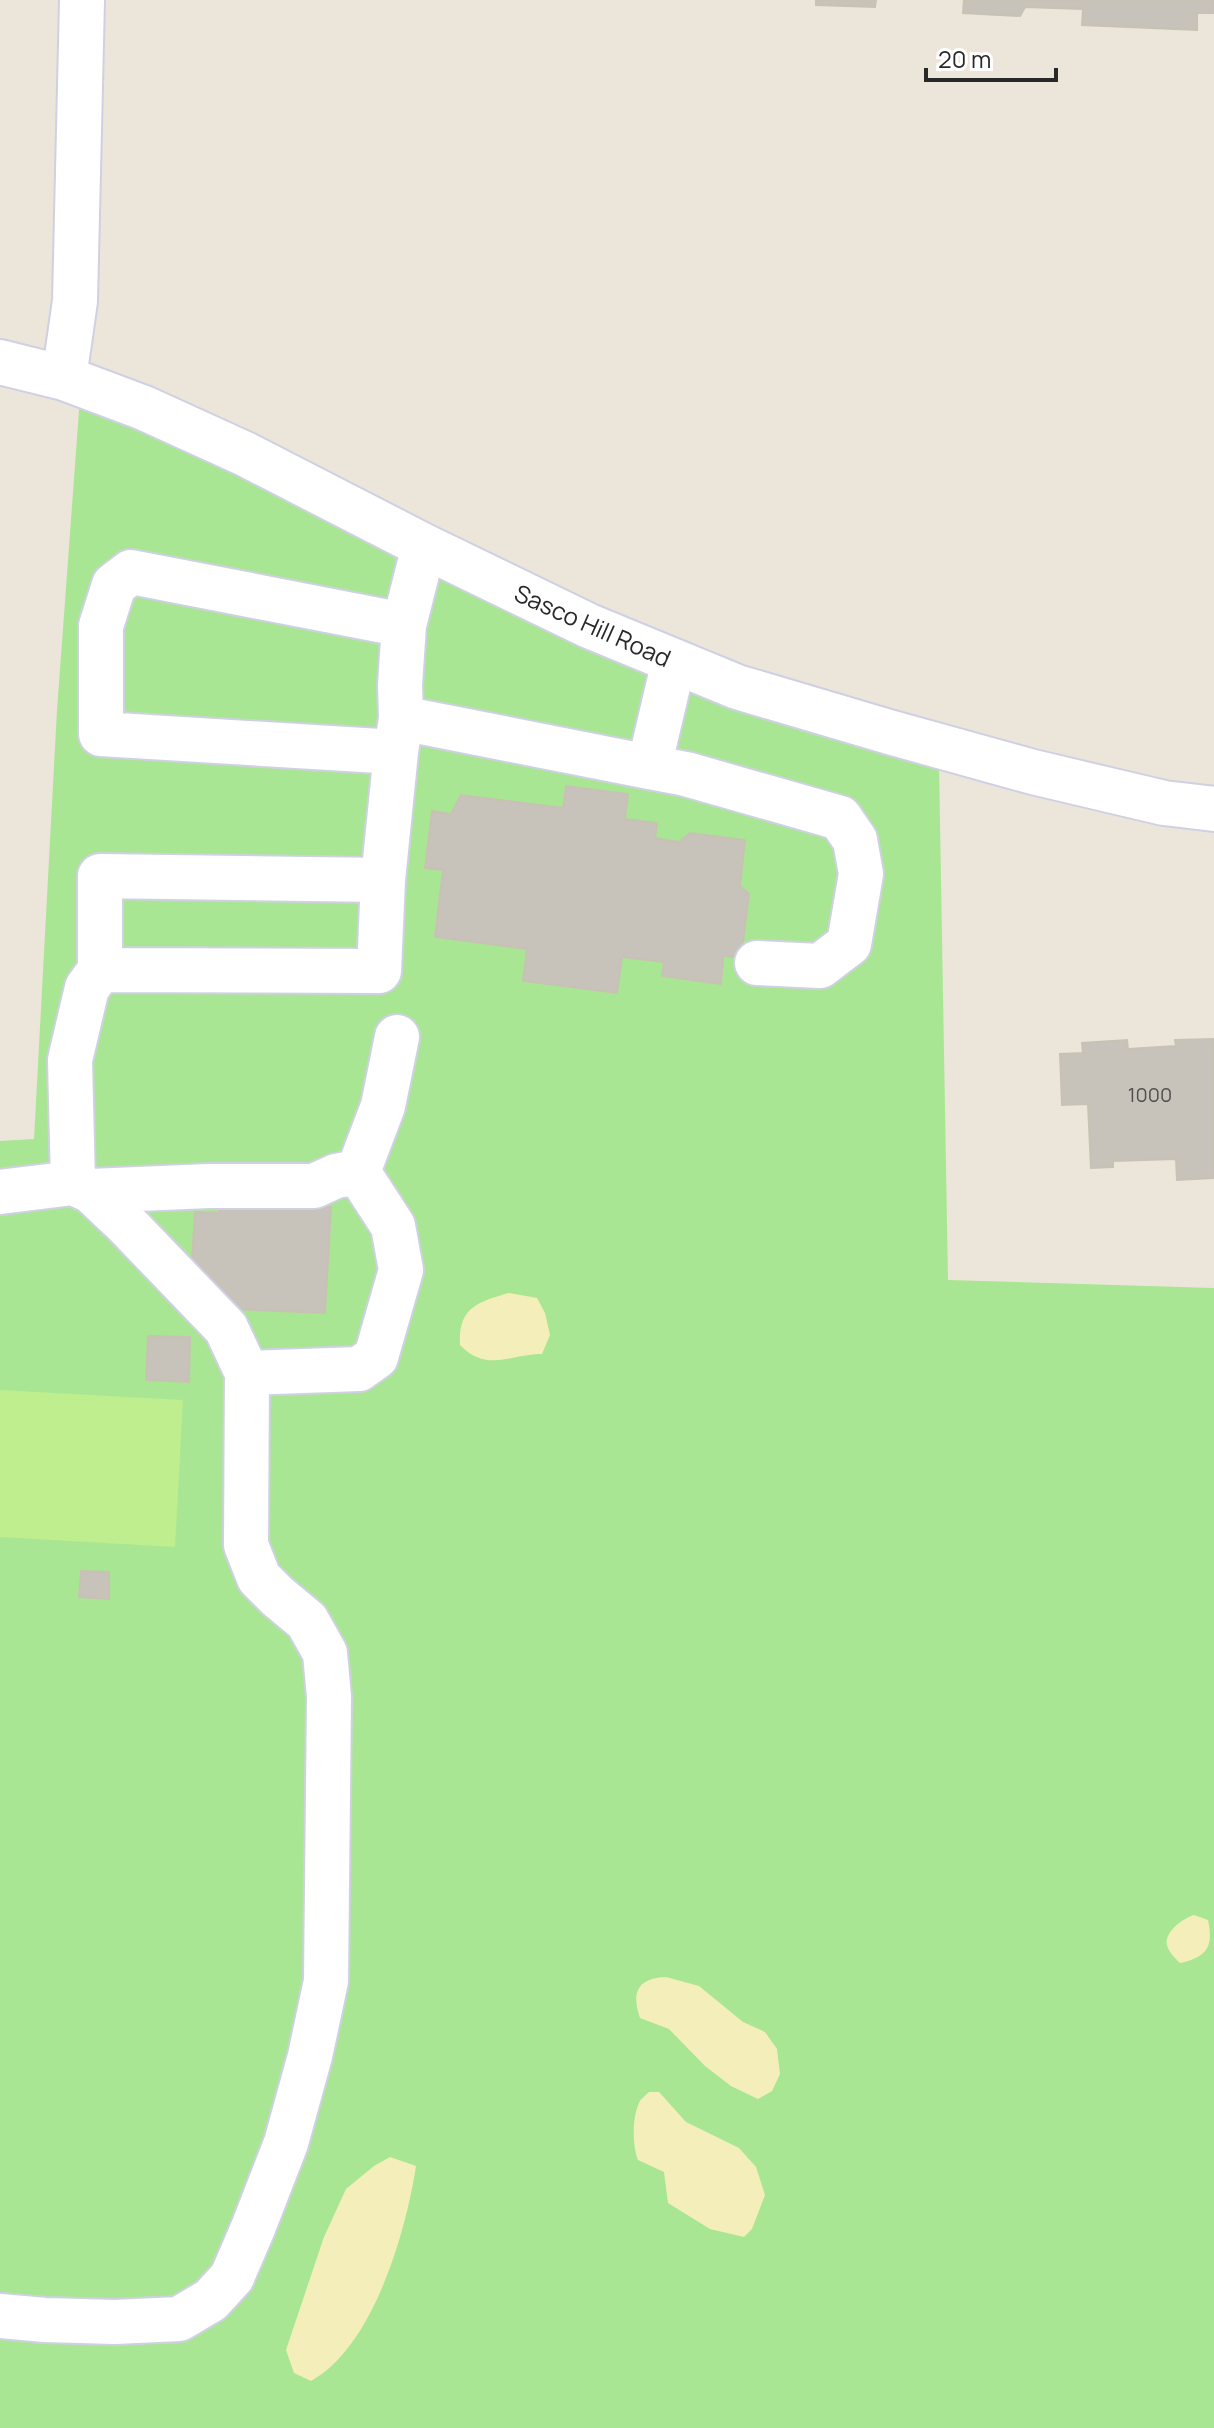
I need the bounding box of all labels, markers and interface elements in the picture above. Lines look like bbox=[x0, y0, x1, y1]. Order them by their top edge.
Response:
scale bar bbox=[926, 32, 1056, 82]
text: 20 m bbox=[938, 42, 991, 75]
street label: Sasco Hill Road bbox=[510, 576, 676, 674]
house number: 1000 bbox=[1128, 1081, 1172, 1108]

